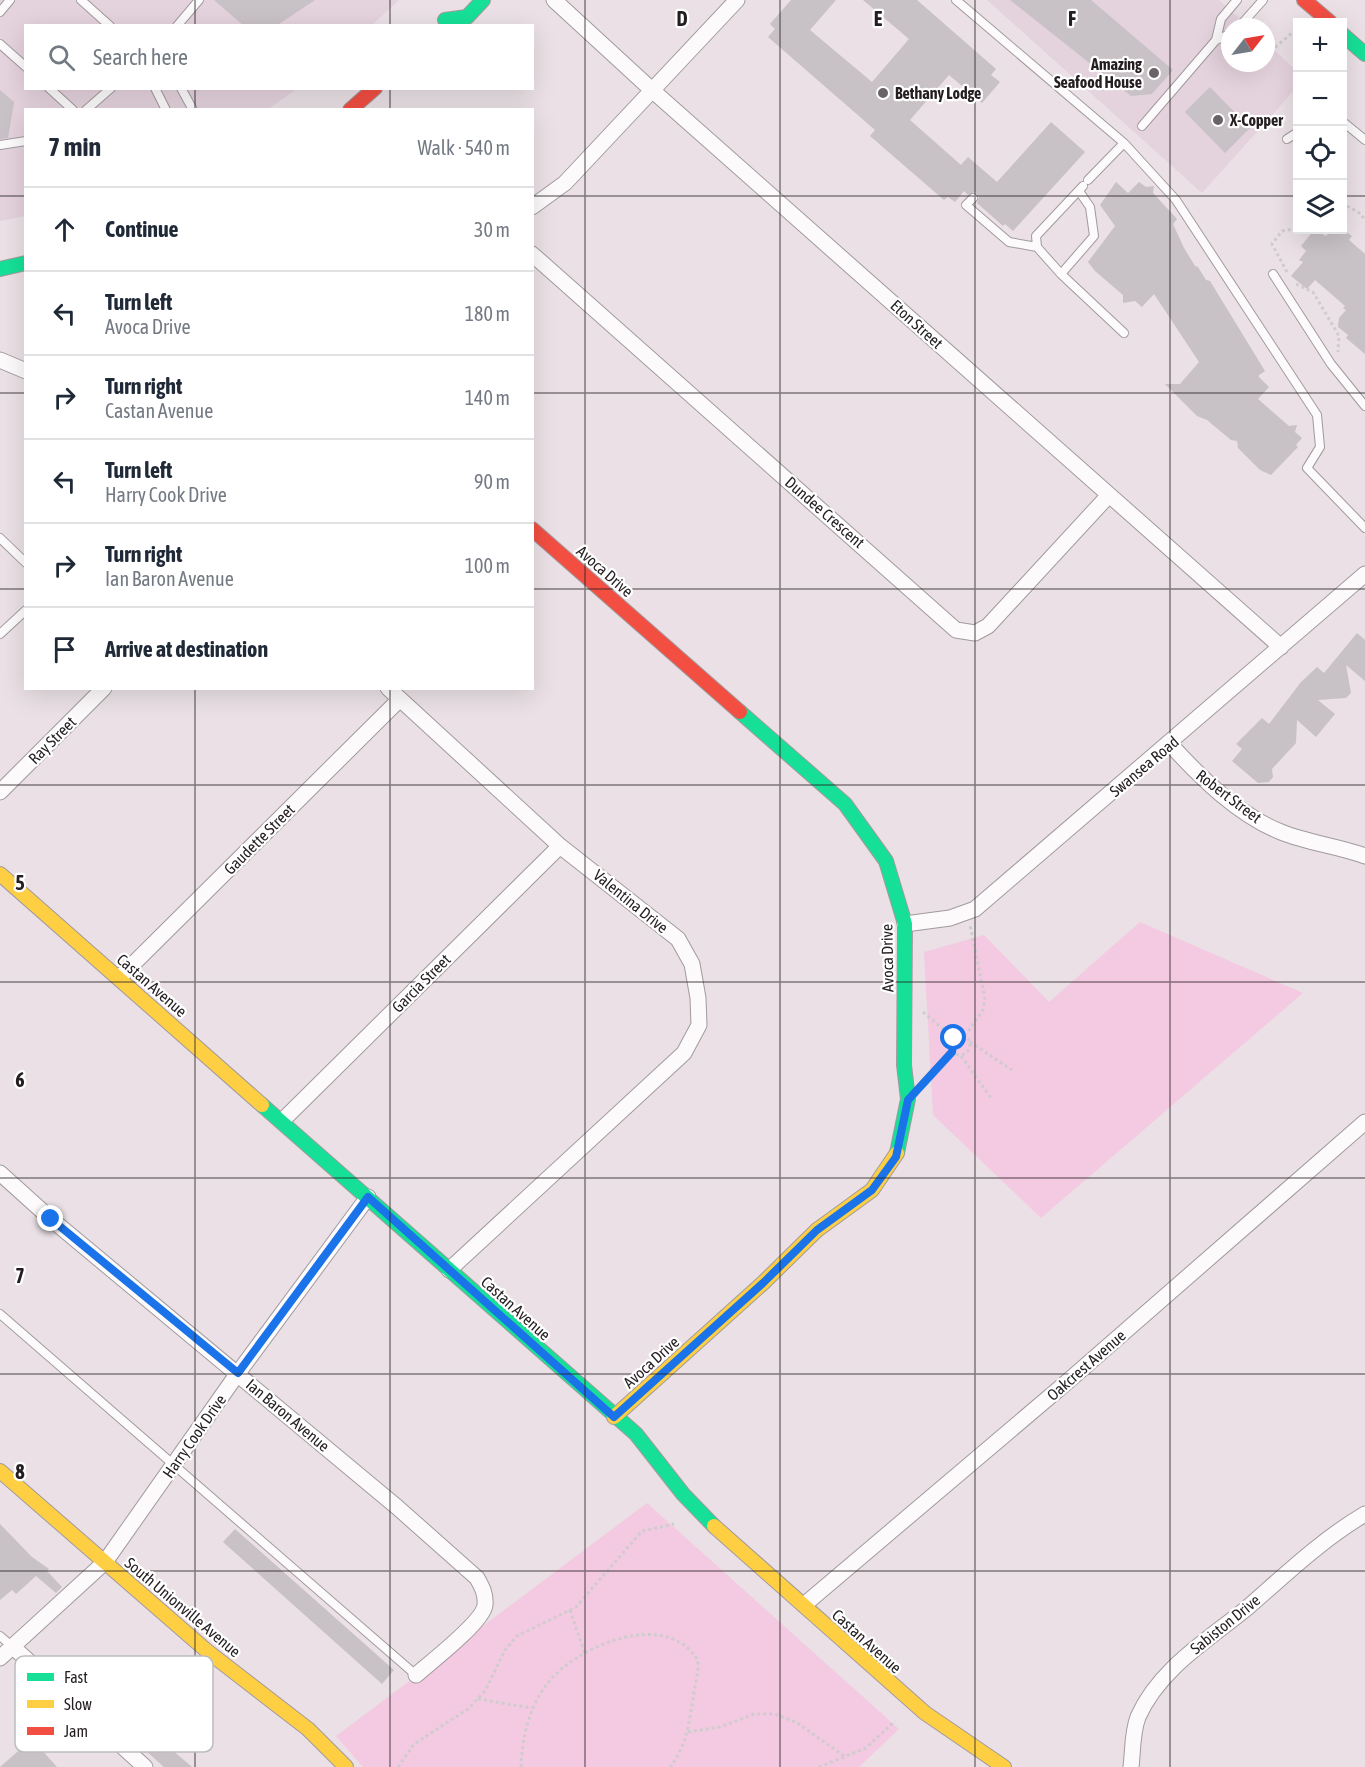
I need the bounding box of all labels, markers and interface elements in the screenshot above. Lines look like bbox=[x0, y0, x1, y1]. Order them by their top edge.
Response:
text: D bbox=[676, 7, 688, 30]
text: E bbox=[874, 7, 883, 30]
text: F bbox=[1068, 7, 1076, 30]
north arrow bbox=[1221, 18, 1275, 72]
map controls bbox=[1293, 18, 1347, 234]
button: + bbox=[1293, 18, 1347, 72]
search box bbox=[24, 24, 534, 90]
icon: search bbox=[45, 41, 78, 74]
text: Search here bbox=[93, 44, 188, 70]
place label: Amazing Seafood House bbox=[1054, 55, 1142, 91]
marker: Amazing Seafood House bbox=[1147, 66, 1161, 80]
button: − bbox=[1293, 72, 1347, 126]
place label: Bethany Lodge bbox=[895, 84, 981, 102]
marker: Bethany Lodge bbox=[876, 86, 890, 100]
place label: X-Copper bbox=[1229, 111, 1283, 129]
marker: X-Copper bbox=[1211, 113, 1225, 127]
button: locate bbox=[1293, 126, 1347, 180]
text: 7 min bbox=[48, 132, 101, 162]
text: Walk · 540 m bbox=[418, 136, 510, 159]
button: layers bbox=[1293, 180, 1347, 234]
icon: ahead bbox=[48, 213, 81, 246]
text: Continue bbox=[105, 216, 179, 242]
text: 30 m bbox=[474, 218, 510, 241]
text: Turn left bbox=[105, 289, 172, 315]
street label: Eton Street bbox=[887, 296, 947, 352]
icon: left bbox=[48, 297, 81, 330]
text: 180 m bbox=[465, 302, 510, 325]
text: Avoca Drive bbox=[105, 315, 191, 338]
text: Turn right bbox=[105, 373, 182, 399]
icon: right bbox=[48, 381, 81, 414]
text: 140 m bbox=[465, 386, 510, 409]
text: Castan Avenue bbox=[105, 399, 213, 422]
text: Turn left bbox=[105, 457, 172, 483]
icon: left bbox=[48, 465, 81, 498]
text: 90 m bbox=[474, 470, 510, 493]
street label: Dundee Crescent bbox=[782, 473, 869, 552]
text: Harry Cook Drive bbox=[105, 483, 227, 506]
text: Turn right bbox=[105, 541, 182, 567]
street label: Avoca Drive bbox=[573, 542, 637, 600]
icon: right bbox=[48, 549, 81, 582]
text: 100 m bbox=[465, 554, 510, 577]
text: Ian Baron Avenue bbox=[105, 567, 234, 590]
icon: arrive bbox=[48, 633, 81, 666]
text: Arrive at destination bbox=[105, 636, 268, 662]
street label: Ray Street bbox=[25, 712, 80, 768]
street label: Swansea Road bbox=[1106, 732, 1182, 800]
street label: Robert Street bbox=[1193, 766, 1265, 827]
street label: Gaudette Street bbox=[220, 800, 298, 878]
street label: Valentina Drive bbox=[590, 865, 672, 937]
text: 5 bbox=[15, 871, 25, 894]
street label: Avoca Drive bbox=[877, 924, 897, 992]
street label: Castan Avenue bbox=[113, 950, 191, 1020]
street label: Garcia Street bbox=[388, 950, 454, 1016]
route start bbox=[940, 1024, 966, 1050]
text: 6 bbox=[15, 1068, 25, 1091]
route end bbox=[37, 1205, 63, 1231]
text: 7 bbox=[15, 1264, 25, 1287]
street label: Castan Avenue bbox=[478, 1272, 554, 1344]
street label: Oakcrest Avenue bbox=[1043, 1326, 1129, 1404]
street label: Avoca Drive bbox=[620, 1332, 682, 1392]
street label: Ian Baron Avenue bbox=[243, 1375, 333, 1455]
street label: Harry Cook Drive bbox=[159, 1391, 230, 1482]
text: 8 bbox=[15, 1460, 25, 1483]
street label: South Unionville Avenue bbox=[122, 1553, 244, 1661]
street label: Sabiston Drive bbox=[1187, 1591, 1263, 1657]
street label: Castan Avenue bbox=[829, 1605, 905, 1677]
legend bbox=[15, 1656, 213, 1752]
text: Fast bbox=[64, 1668, 88, 1686]
text: Slow bbox=[64, 1695, 92, 1713]
text: Jam bbox=[64, 1722, 88, 1740]

